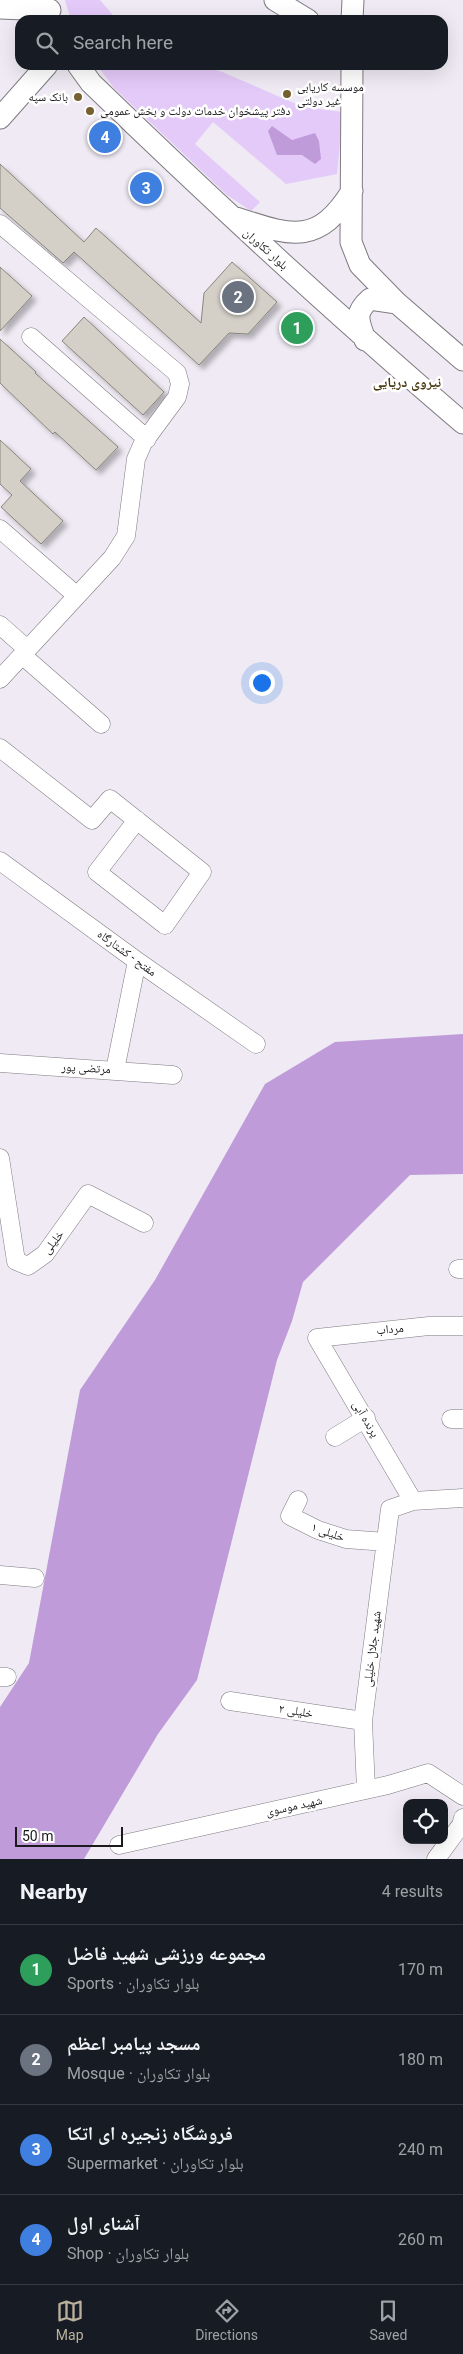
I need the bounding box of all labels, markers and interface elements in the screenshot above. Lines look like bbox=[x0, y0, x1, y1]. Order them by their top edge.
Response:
search box bbox=[15, 15, 448, 70]
icon: search bbox=[33, 29, 61, 57]
text: Search here bbox=[73, 31, 173, 54]
place label: موسسه کاریابی غیر دولتی bbox=[297, 80, 364, 108]
marker: موسسه کاریابی غیر دولتی bbox=[281, 88, 293, 100]
place label: بانک سپه bbox=[28, 90, 68, 104]
marker: بانک سپه bbox=[72, 91, 84, 103]
place label: دفتر پیشخوان خدمات دولت و بخش عمومی bbox=[100, 104, 290, 118]
marker: دفتر پیشخوان خدمات دولت و بخش عمومی bbox=[84, 105, 96, 117]
pin: 4 bbox=[89, 118, 121, 156]
pin: 3 bbox=[130, 169, 162, 207]
street label: بلوار تکاوران bbox=[241, 225, 291, 273]
pin: 2 bbox=[222, 278, 254, 316]
pin: 1 bbox=[281, 309, 313, 347]
district label: نیروی دریایی bbox=[373, 374, 441, 391]
your location bbox=[249, 670, 275, 696]
street label: مفتح - کشتارگاه bbox=[95, 927, 159, 979]
street label: مرتضی پور bbox=[60, 1060, 111, 1076]
street label: خلیلی bbox=[39, 1227, 67, 1257]
street label: مرداب bbox=[376, 1321, 404, 1338]
street label: پرنده آبی bbox=[349, 1398, 383, 1440]
street label: خلیلی ۱ bbox=[309, 1520, 347, 1545]
street label: شهید جلال خلیلی bbox=[360, 1610, 384, 1688]
street label: خلیلی ۲ bbox=[278, 1701, 314, 1721]
street label: شهید موسوی bbox=[264, 1793, 324, 1819]
map controls bbox=[403, 1799, 448, 1844]
button: locate bbox=[403, 1799, 448, 1844]
scale bar bbox=[15, 1824, 122, 1847]
text: 50 m bbox=[22, 1828, 54, 1844]
text: Nearby bbox=[20, 1880, 87, 1904]
text: 4 results bbox=[382, 1882, 443, 1901]
text: مجموعه ورزشی شهید فاضل bbox=[67, 1942, 266, 1965]
text: 1 bbox=[31, 1960, 41, 1979]
text: 170 m bbox=[398, 1960, 443, 1979]
text: Sports · بلوار تکاوران bbox=[67, 1974, 200, 1993]
text: مسجد پیامبر اعظم bbox=[67, 2032, 200, 2055]
text: 2 bbox=[31, 2050, 41, 2069]
text: 180 m bbox=[398, 2050, 443, 2069]
text: Mosque · بلوار تکاوران bbox=[67, 2064, 210, 2083]
text: فروشگاه زنجیره ای اتکا bbox=[67, 2122, 233, 2145]
text: 3 bbox=[31, 2140, 41, 2159]
text: 240 m bbox=[398, 2140, 443, 2159]
text: Supermarket · بلوار تکاوران bbox=[67, 2154, 244, 2173]
text: آشنای اول bbox=[67, 2212, 140, 2235]
text: 4 bbox=[31, 2230, 41, 2249]
text: 260 m bbox=[398, 2230, 443, 2249]
text: Shop · بلوار تکاوران bbox=[67, 2244, 189, 2263]
tab: Map bbox=[56, 2297, 84, 2343]
tab: Directions bbox=[195, 2297, 258, 2343]
tab: Saved bbox=[369, 2297, 407, 2343]

